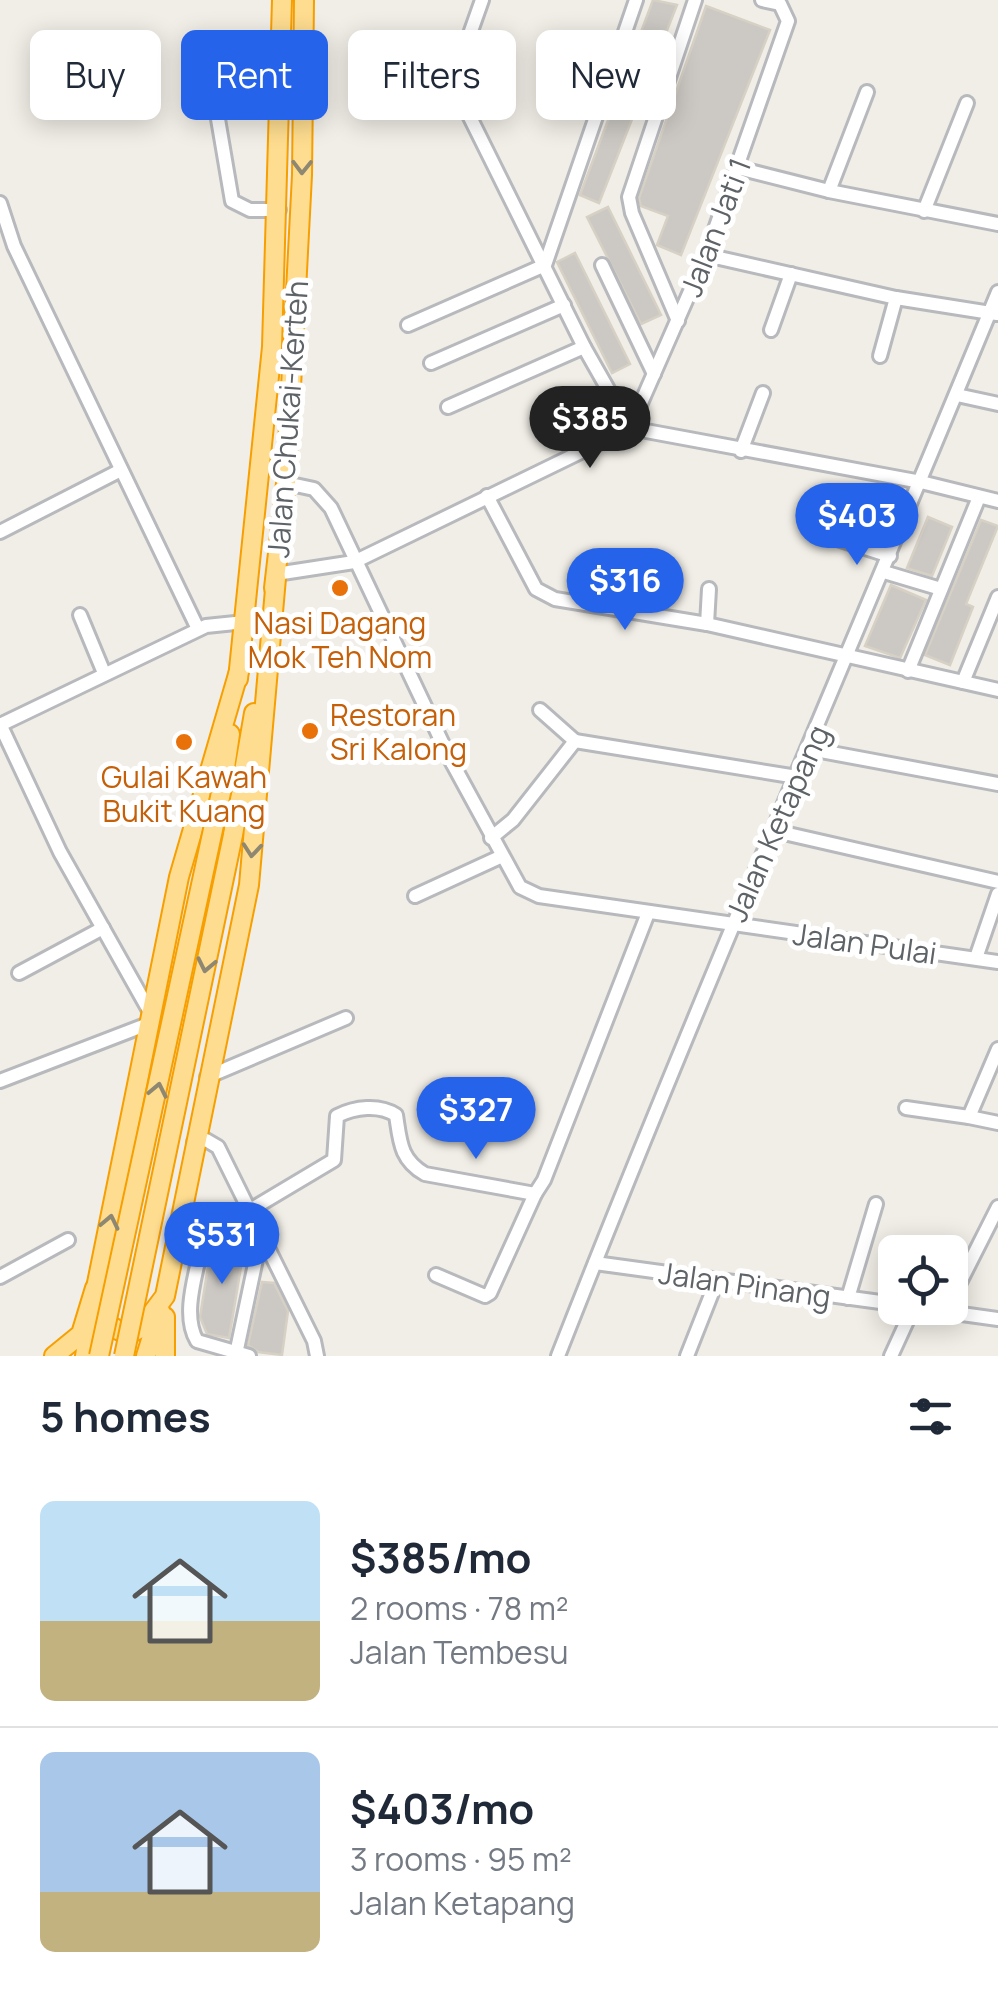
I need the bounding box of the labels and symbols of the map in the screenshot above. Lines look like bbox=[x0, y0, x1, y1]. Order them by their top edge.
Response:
street label: Jalan Jati 1 bbox=[670, 152, 760, 302]
one-way arrow bbox=[292, 160, 313, 176]
street label: Jalan Chukai-Kerteh bbox=[257, 279, 317, 559]
pin: $385 bbox=[531, 386, 649, 471]
pin: $403 bbox=[798, 483, 916, 568]
pin: $316 bbox=[566, 548, 684, 633]
marker: Nasi Dagang Mok Teh Nom bbox=[329, 577, 351, 599]
place label: Nasi Dagang Mok Teh Nom bbox=[248, 602, 432, 677]
place label: Restoran Sri Kalong bbox=[330, 694, 467, 769]
street label: Jalan Ketapang bbox=[715, 718, 839, 928]
marker: Restoran Sri Kalong bbox=[299, 720, 321, 742]
marker: Gulai Kawah Bukit Kuang bbox=[173, 731, 195, 753]
place label: Gulai Kawah Bukit Kuang bbox=[101, 756, 267, 831]
one-way arrow bbox=[242, 842, 264, 858]
street label: Jalan Pulai bbox=[791, 913, 939, 973]
one-way arrow bbox=[197, 956, 218, 973]
pin: $327 bbox=[417, 1077, 535, 1162]
one-way arrow bbox=[146, 1082, 167, 1099]
pin: $531 bbox=[163, 1202, 281, 1287]
one-way arrow bbox=[99, 1214, 120, 1231]
street label: Jalan Pinang bbox=[656, 1252, 834, 1316]

